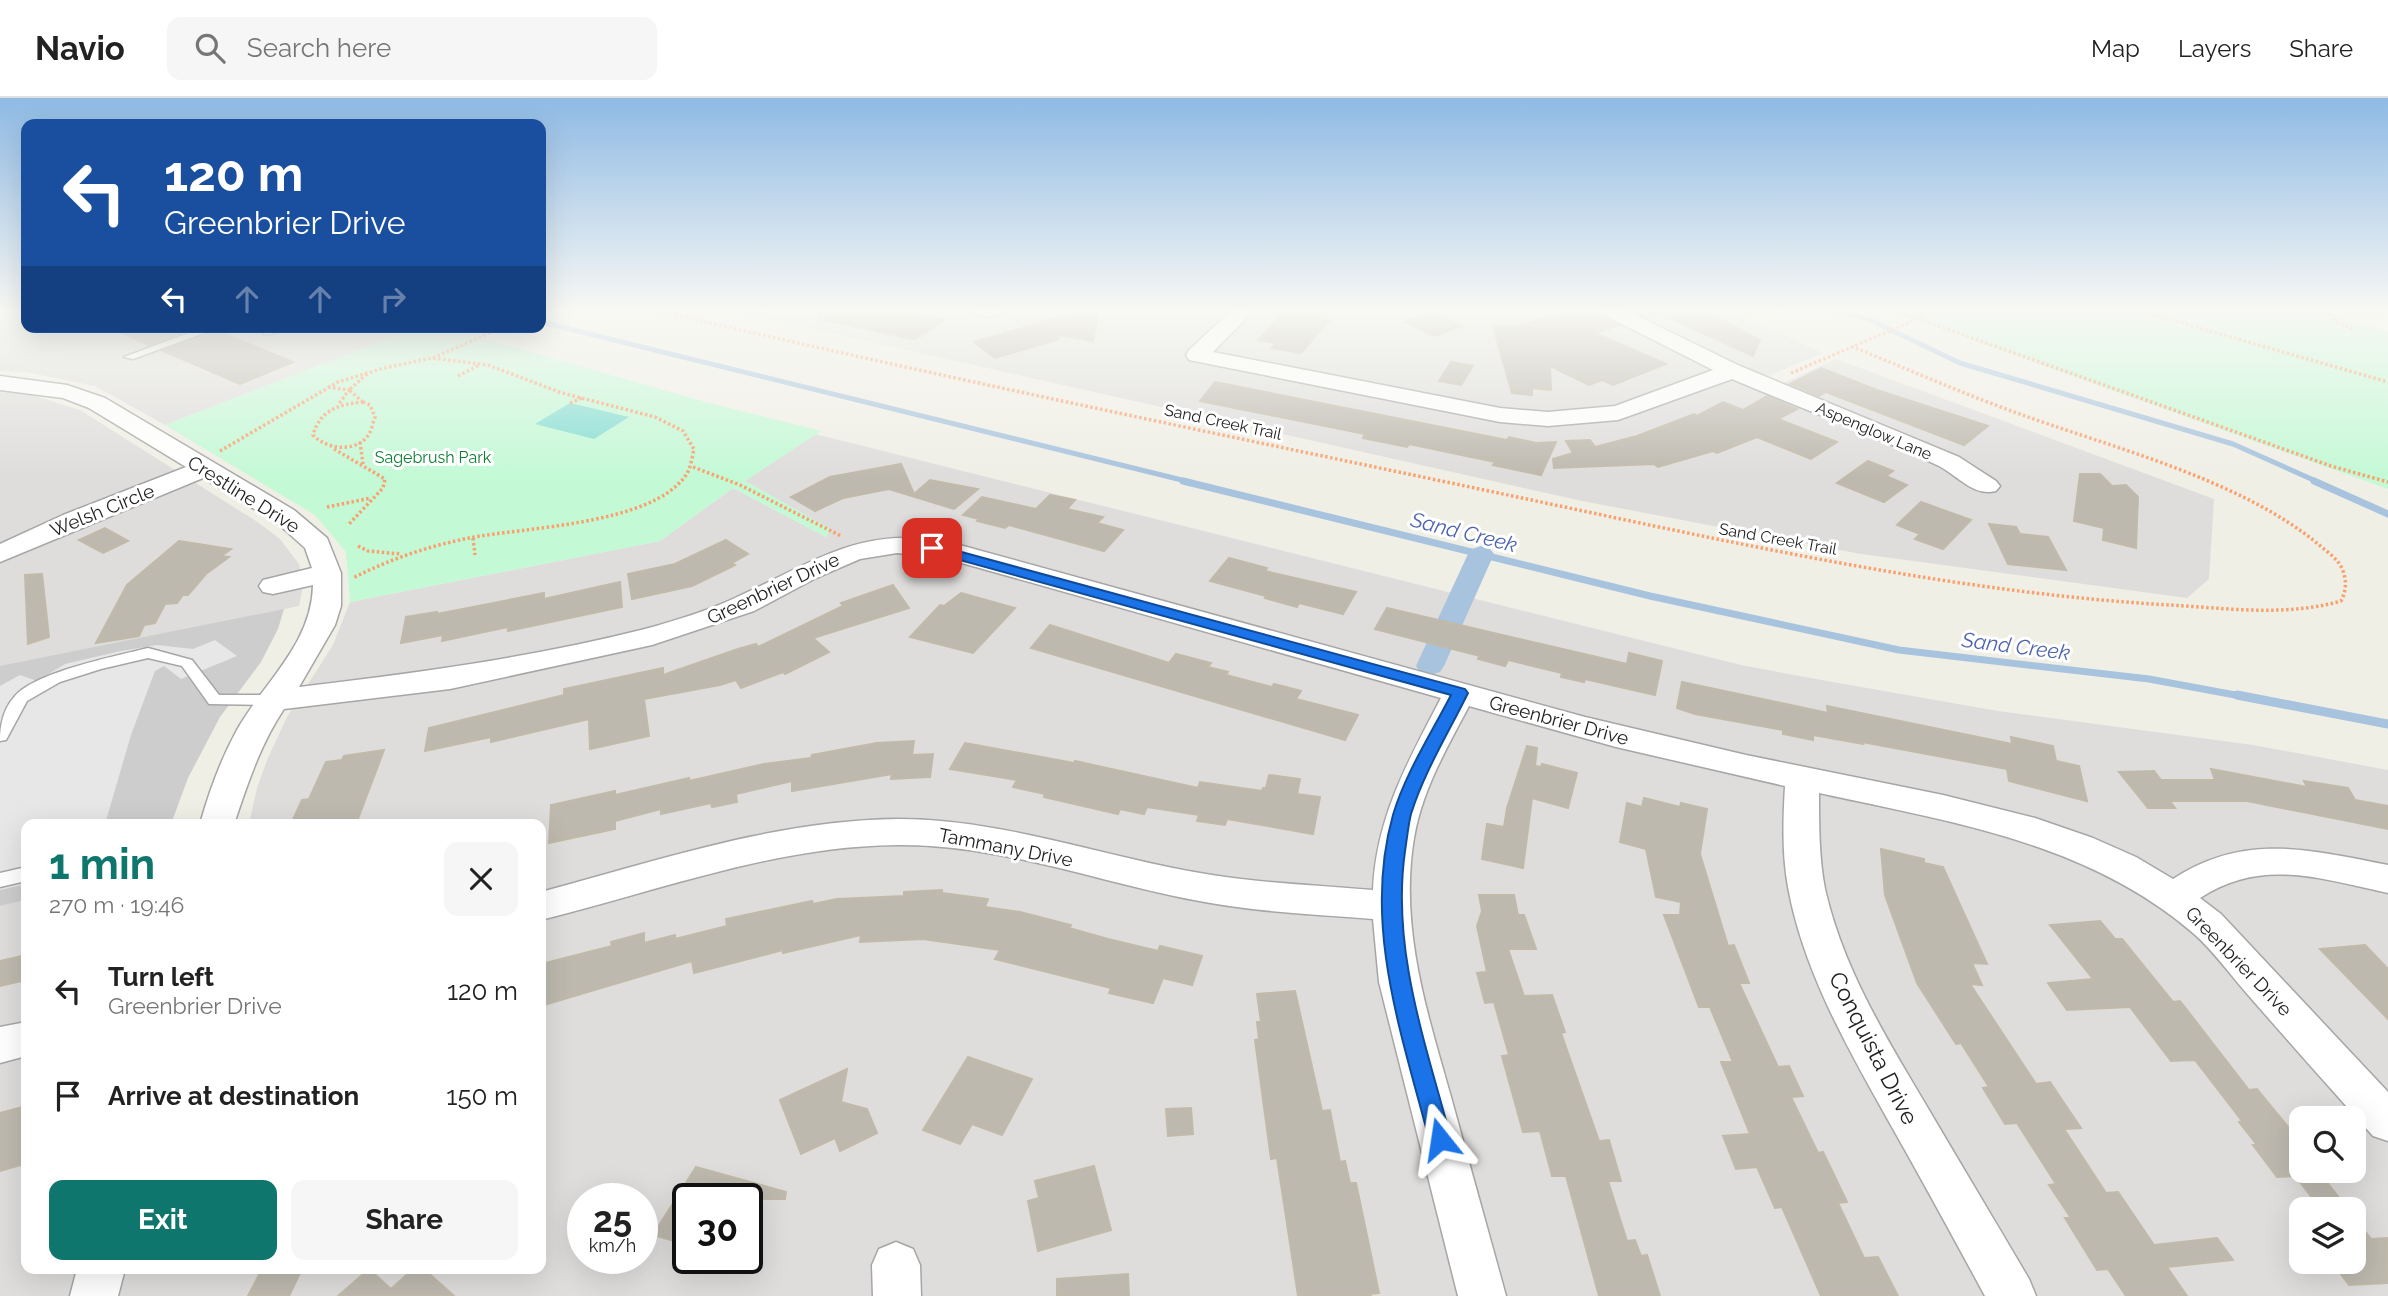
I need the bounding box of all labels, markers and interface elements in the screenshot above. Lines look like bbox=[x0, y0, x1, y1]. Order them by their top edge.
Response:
search box bbox=[167, 17, 657, 80]
text: Navio bbox=[35, 29, 125, 68]
icon: search bbox=[191, 29, 229, 67]
text: Search here bbox=[247, 33, 391, 63]
text: Map bbox=[2091, 34, 2140, 63]
text: Layers bbox=[2178, 34, 2251, 63]
text: Share bbox=[2289, 34, 2353, 63]
text: 120 m bbox=[164, 145, 303, 202]
icon: left bbox=[49, 147, 140, 238]
text: Greenbrier Drive bbox=[164, 204, 406, 241]
icon: left bbox=[155, 280, 193, 318]
icon: ahead bbox=[228, 280, 266, 318]
icon: ahead bbox=[301, 280, 339, 318]
icon: right bbox=[374, 280, 412, 318]
street label: Aspenglow Lane bbox=[1813, 398, 1935, 464]
street label: Sand Creek Trail bbox=[1163, 400, 1284, 444]
park label: Sagebrush Park bbox=[375, 448, 492, 467]
street label: Crestline Drive bbox=[184, 451, 304, 537]
street label: Welsh Circle bbox=[47, 479, 157, 541]
water label: Sand Creek bbox=[1407, 506, 1520, 557]
pin bbox=[902, 518, 962, 578]
street label: Sand Creek Trail bbox=[1718, 519, 1839, 559]
icon: arrive bbox=[913, 529, 951, 567]
street label: Greenbrier Drive bbox=[703, 548, 843, 628]
water label: Sand Creek bbox=[1960, 627, 2072, 665]
street label: Greenbrier Drive bbox=[1487, 691, 1631, 749]
street label: Tammany Drive bbox=[937, 823, 1075, 871]
text: 1 min bbox=[49, 840, 155, 889]
button: close bbox=[444, 842, 518, 916]
text: 270 m · 19:46 bbox=[49, 891, 184, 918]
street label: Greenbrier Drive bbox=[2181, 902, 2297, 1020]
text: Turn left bbox=[108, 962, 214, 992]
street label: Conquista Drive bbox=[1824, 967, 1924, 1129]
icon: left bbox=[49, 972, 87, 1010]
text: 120 m bbox=[447, 976, 518, 1006]
text: Greenbrier Drive bbox=[108, 992, 282, 1019]
icon: arrive bbox=[49, 1077, 87, 1115]
text: Arrive at destination bbox=[108, 1081, 359, 1111]
text: 150 m bbox=[446, 1081, 518, 1111]
position arrow bbox=[1403, 1102, 1477, 1176]
map controls bbox=[2289, 1106, 2366, 1274]
button: search bbox=[2289, 1106, 2366, 1183]
button: Exit bbox=[49, 1180, 277, 1260]
button: Share bbox=[291, 1180, 518, 1260]
speed limit sign: 30 bbox=[672, 1183, 763, 1274]
button: layers bbox=[2289, 1197, 2366, 1274]
text: 25 bbox=[593, 1199, 632, 1240]
text: km/h bbox=[589, 1235, 636, 1256]

